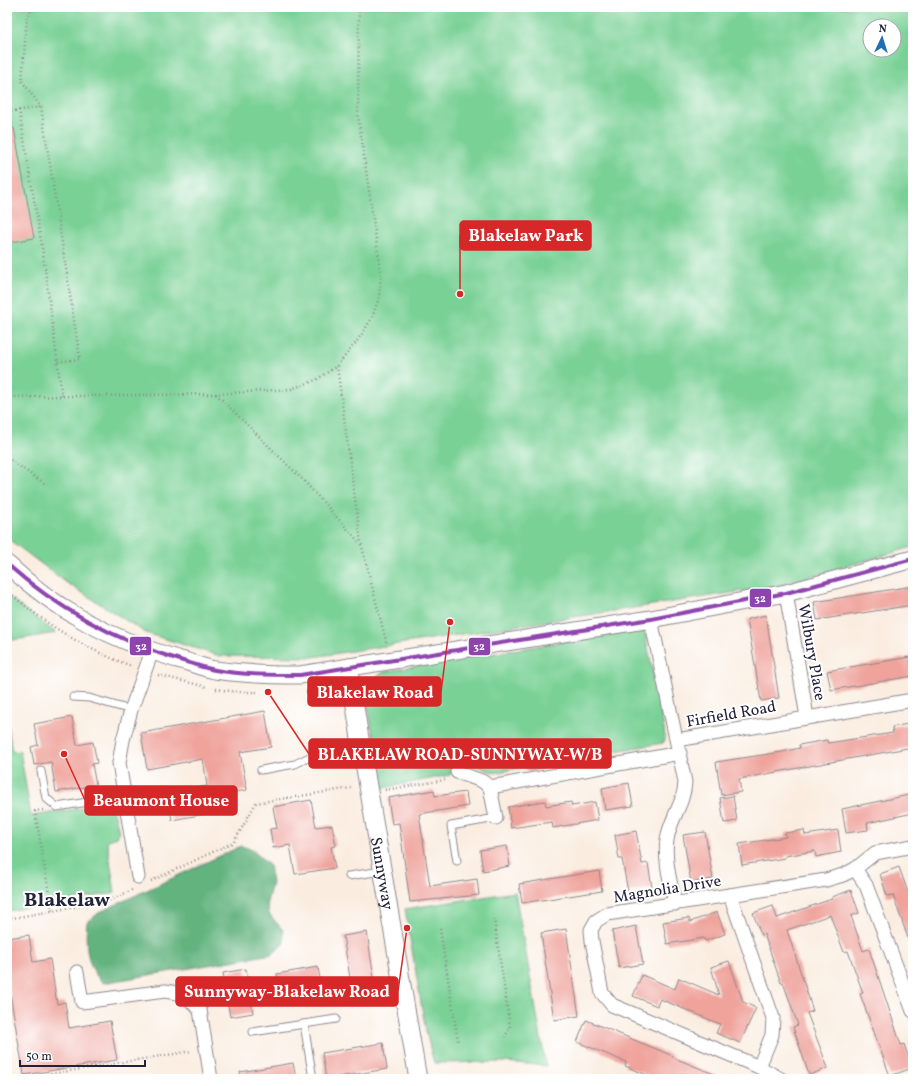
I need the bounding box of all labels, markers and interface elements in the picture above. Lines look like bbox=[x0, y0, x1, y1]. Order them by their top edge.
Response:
north arrow bbox=[862, 18, 902, 58]
text: N bbox=[878, 22, 887, 37]
callout: Blakelaw Park bbox=[460, 221, 591, 250]
text: Blakelaw Park bbox=[469, 225, 584, 248]
line badge: 32 bbox=[749, 588, 772, 608]
text: 32 bbox=[754, 592, 766, 607]
street label: Wilbury Place bbox=[792, 602, 830, 702]
line badge: 32 bbox=[129, 636, 152, 656]
line badge: 32 bbox=[468, 637, 491, 656]
text: 32 bbox=[135, 640, 147, 655]
text: 32 bbox=[473, 640, 485, 655]
callout: Blakelaw Road bbox=[308, 677, 441, 706]
text: Blakelaw Road bbox=[316, 682, 434, 705]
street label: Firfield Road bbox=[685, 696, 778, 734]
callout: BLAKELAW ROAD-SUNNYWAY-W/B bbox=[309, 739, 611, 768]
text: BLAKELAW ROAD-SUNNYWAY-W/B bbox=[318, 744, 602, 767]
callout: Beaumont House bbox=[85, 786, 237, 815]
text: Beaumont House bbox=[93, 790, 229, 813]
street label: Sunnyway bbox=[364, 835, 398, 912]
street label: Magnolia Drive bbox=[612, 871, 723, 909]
district label: Blakelaw bbox=[24, 887, 110, 915]
callout: Sunnyway-Blakelaw Road bbox=[176, 977, 398, 1006]
text: Sunnyway-Blakelaw Road bbox=[184, 981, 390, 1004]
scale bar bbox=[20, 1042, 145, 1068]
text: 50 m bbox=[26, 1049, 52, 1065]

